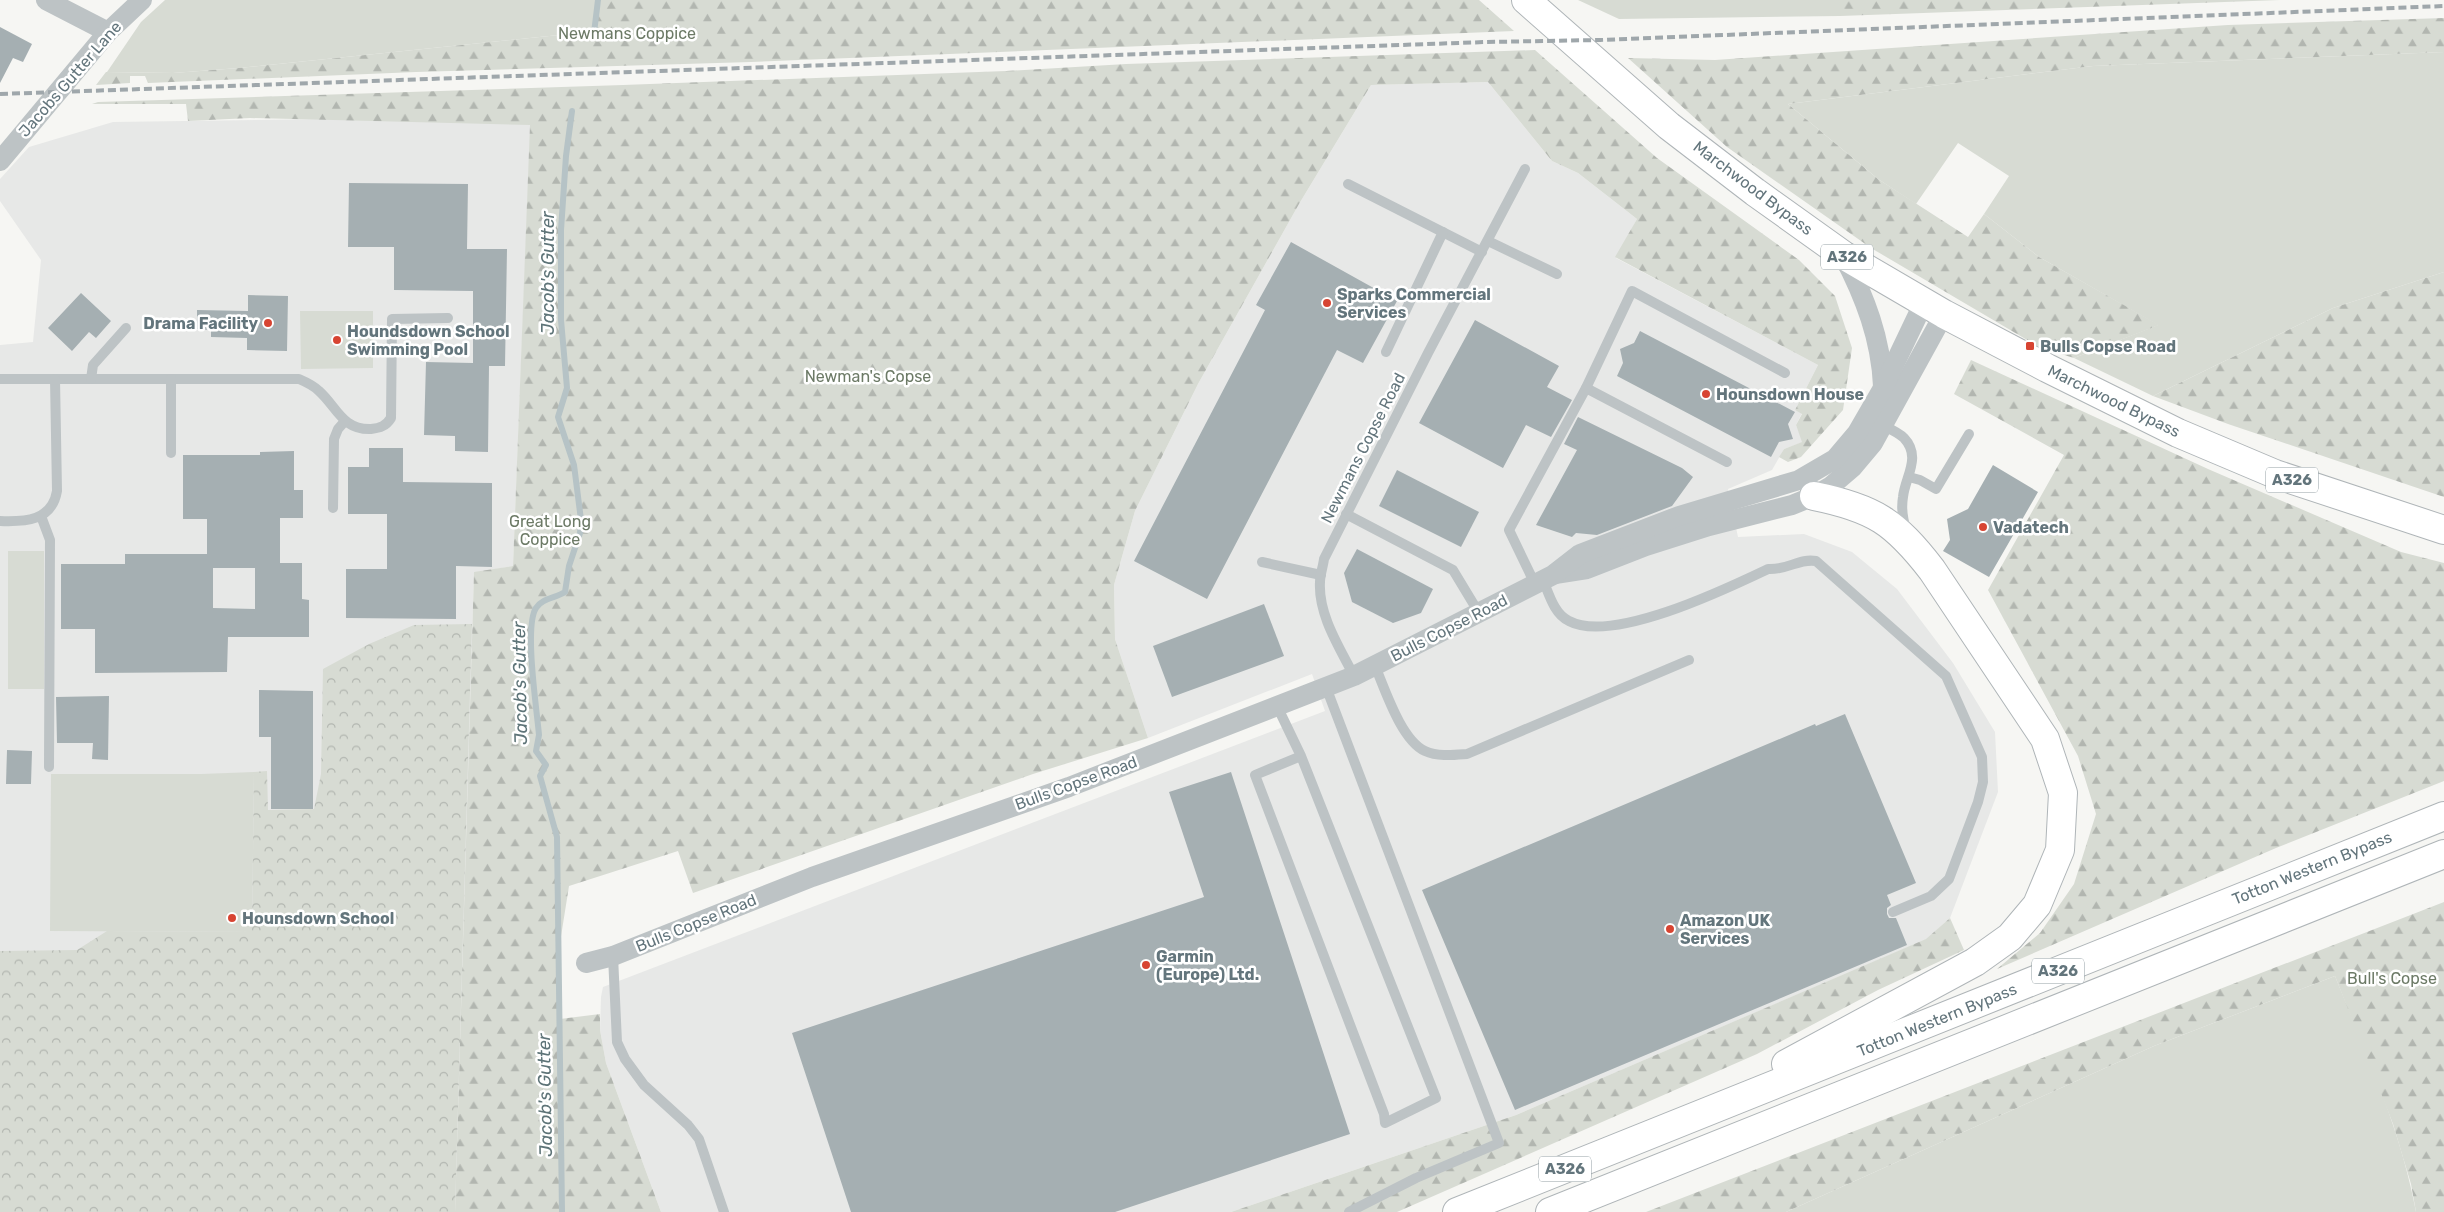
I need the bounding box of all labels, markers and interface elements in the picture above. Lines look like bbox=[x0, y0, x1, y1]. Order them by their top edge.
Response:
street label: Jacobs Gutter Lane bbox=[15, 17, 125, 141]
park label: Newmans Coppice bbox=[558, 24, 696, 43]
street label: Marchwood Bypass bbox=[1690, 137, 1816, 239]
water label: Jacob's Gutter bbox=[537, 210, 559, 335]
road number: A326 bbox=[1821, 244, 1873, 270]
place label: Sparks Commercial Services bbox=[1337, 285, 1491, 322]
marker: Sparks Commercial Services bbox=[1321, 297, 1333, 309]
place label: Drama Facility bbox=[143, 314, 258, 333]
marker: Drama Facility bbox=[262, 317, 274, 329]
place label: Houndsdown School Swimming Pool bbox=[347, 322, 510, 359]
marker: Houndsdown School Swimming Pool bbox=[331, 334, 343, 346]
place label: Bulls Copse Road bbox=[2040, 337, 2176, 356]
marker: Bulls Copse Road bbox=[2024, 340, 2036, 352]
street label: Marchwood Bypass bbox=[2045, 361, 2183, 441]
park label: Newman's Copse bbox=[805, 367, 931, 386]
street label: Newmans Copse Road bbox=[1317, 370, 1409, 526]
place label: Hounsdown House bbox=[1716, 385, 1864, 404]
marker: Hounsdown House bbox=[1700, 388, 1712, 400]
road number: A326 bbox=[2266, 468, 2318, 492]
park label: Great Long Coppice bbox=[509, 512, 591, 549]
place label: Vadatech bbox=[1993, 518, 2069, 537]
marker: Vadatech bbox=[1977, 521, 1989, 533]
street label: Bulls Copse Road bbox=[1387, 590, 1511, 666]
water label: Jacob's Gutter bbox=[508, 620, 532, 745]
street label: Bulls Copse Road bbox=[1012, 752, 1140, 814]
street label: Totton Western Bypass bbox=[2229, 827, 2395, 909]
street label: Bulls Copse Road bbox=[633, 890, 759, 956]
place label: Hounsdown School bbox=[242, 909, 394, 928]
place label: Amazon UK Services bbox=[1680, 911, 1770, 948]
marker: Hounsdown School bbox=[226, 912, 238, 924]
marker: Amazon UK Services bbox=[1664, 923, 1676, 935]
place label: Garmin (Europe) Ltd. bbox=[1156, 947, 1259, 984]
road number: A326 bbox=[2032, 958, 2084, 984]
marker: Garmin (Europe) Ltd. bbox=[1140, 959, 1152, 971]
park label: Bull's Copse bbox=[2347, 969, 2437, 988]
street label: Totton Western Bypass bbox=[1854, 979, 2020, 1061]
water label: Jacob's Gutter bbox=[533, 1032, 557, 1157]
road number: A326 bbox=[1539, 1156, 1591, 1182]

